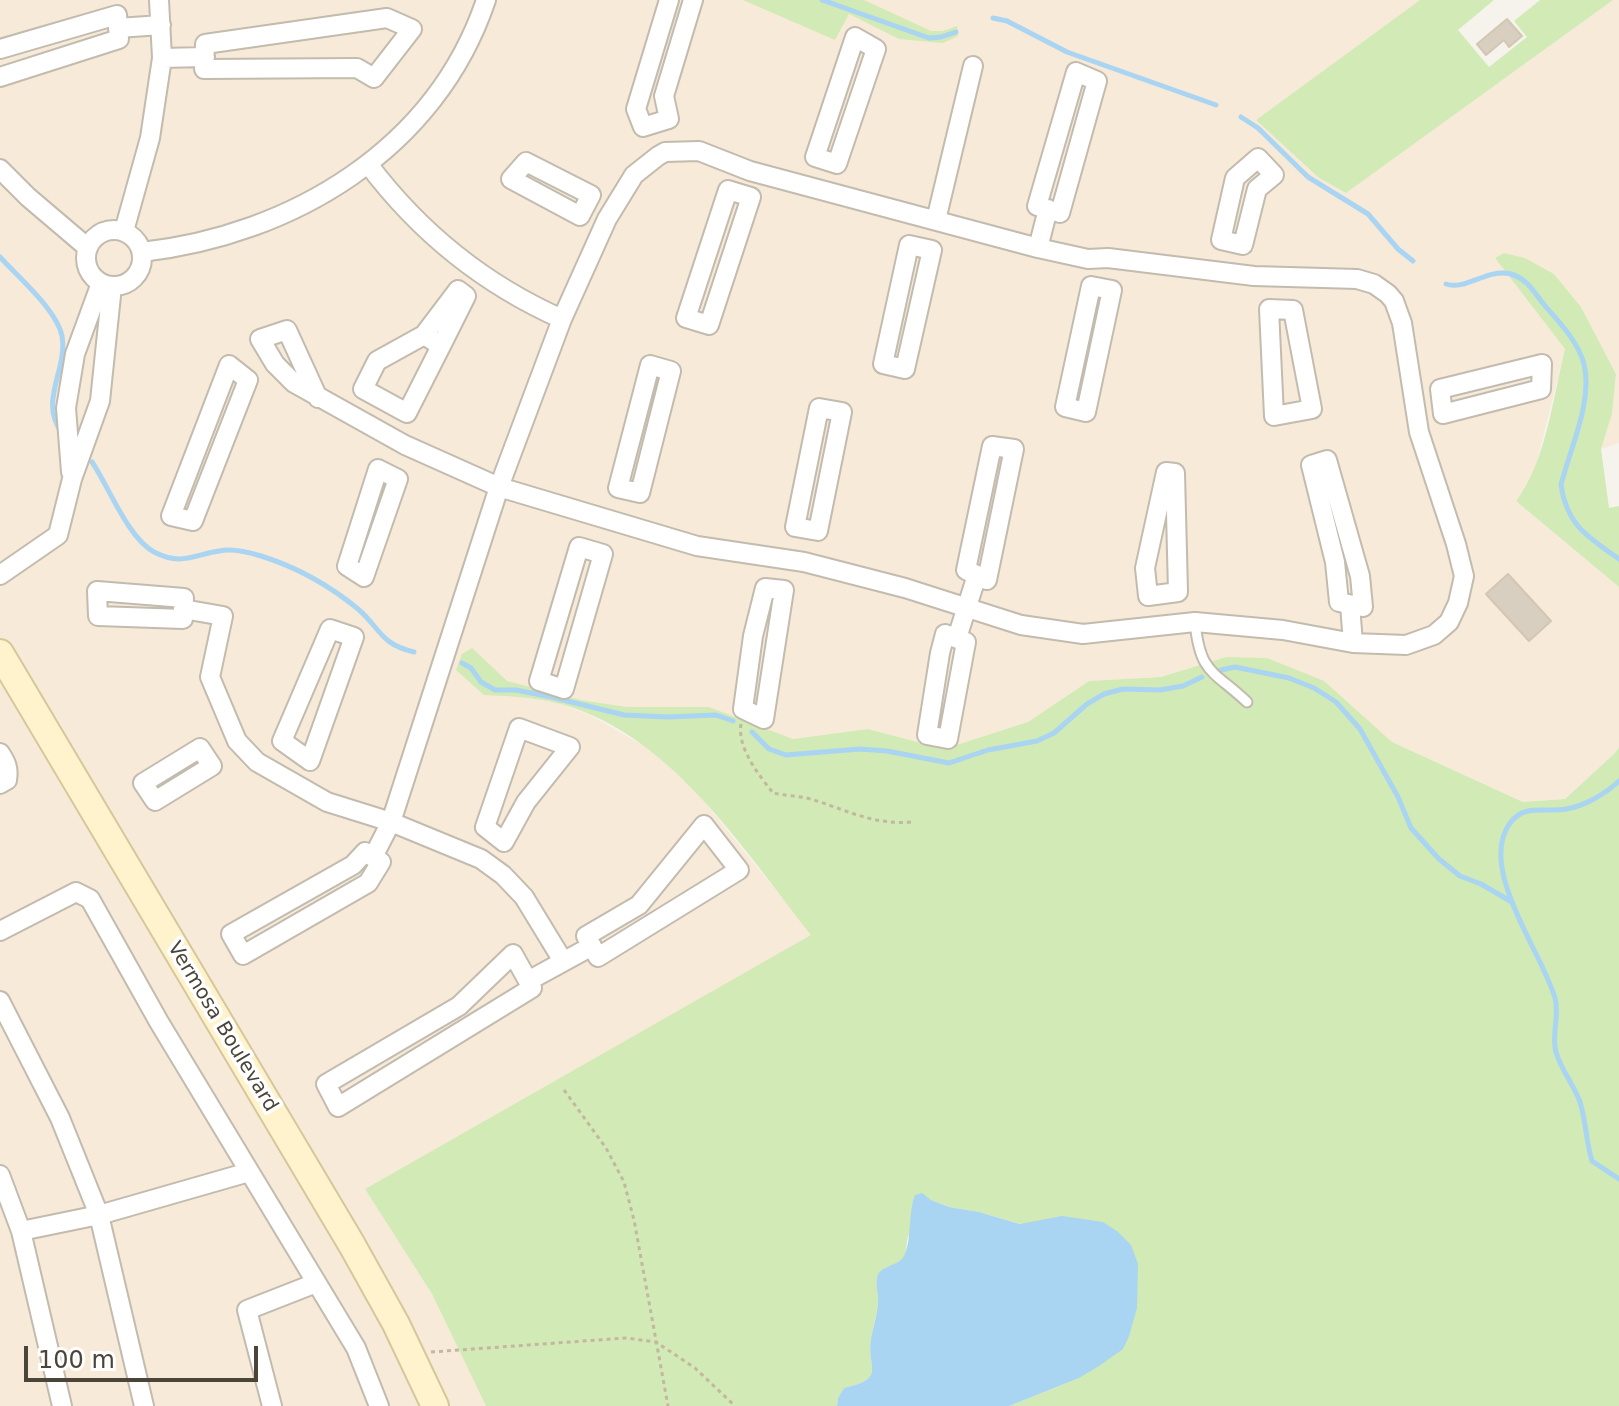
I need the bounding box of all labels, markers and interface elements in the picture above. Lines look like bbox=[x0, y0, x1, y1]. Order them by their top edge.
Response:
street label: Vermosa Boulevard bbox=[162, 938, 282, 1116]
scale bar bbox=[28, 1330, 262, 1380]
text: 100 m bbox=[38, 1346, 115, 1374]

